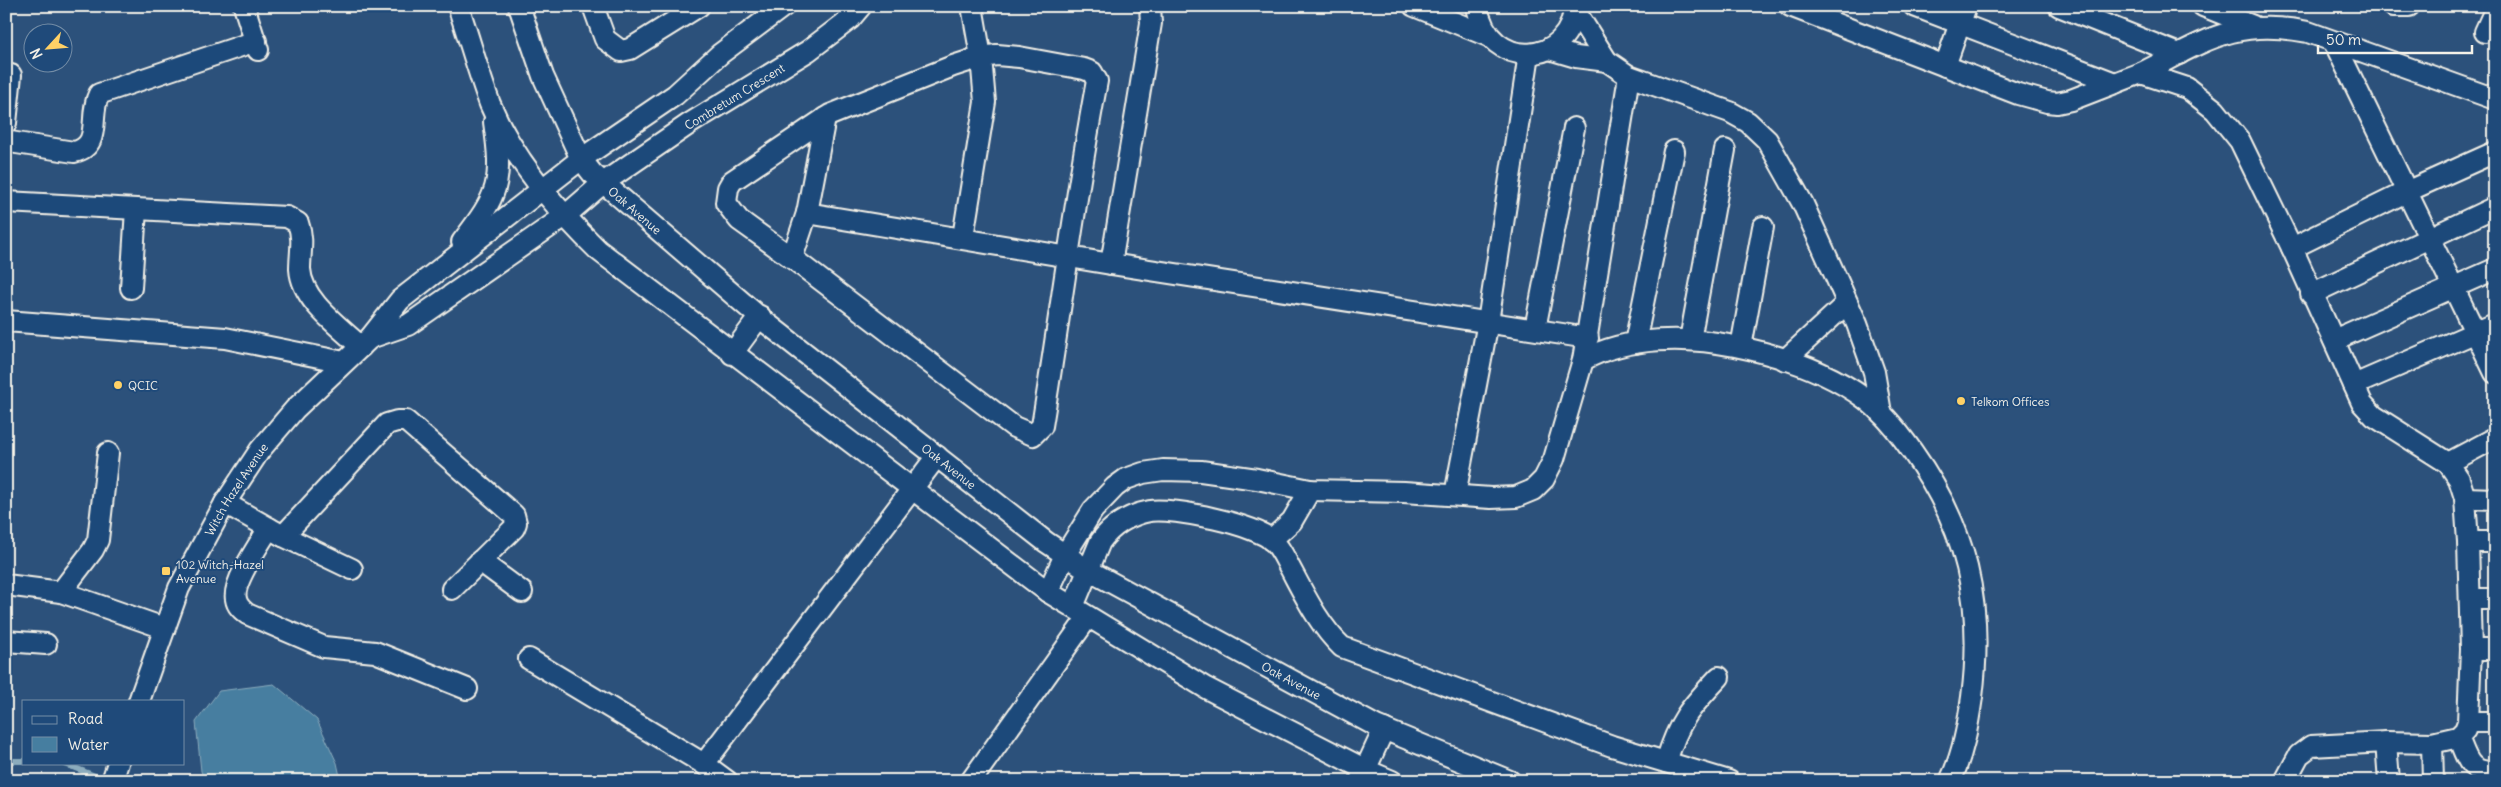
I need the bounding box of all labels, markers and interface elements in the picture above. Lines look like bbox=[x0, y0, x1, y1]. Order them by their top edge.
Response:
north arrow bbox=[22, 22, 72, 72]
scale bar bbox=[2318, 22, 2472, 54]
text: 50 m bbox=[2326, 30, 2361, 49]
text: N bbox=[26, 45, 47, 62]
street label: Combretum Crescent bbox=[681, 60, 787, 133]
street label: Oak Avenue bbox=[605, 183, 665, 237]
place label: QCIC bbox=[128, 378, 158, 393]
marker: QCIC bbox=[112, 379, 124, 391]
place label: Telkom Offices bbox=[1971, 394, 2049, 409]
marker: Telkom Offices bbox=[1955, 395, 1967, 407]
street label: Witch Hazel Avenue bbox=[201, 439, 271, 538]
street label: Oak Avenue bbox=[919, 440, 979, 492]
place label: 102 Witch-Hazel Avenue bbox=[176, 557, 264, 586]
marker: 102 Witch-Hazel Avenue bbox=[160, 565, 172, 577]
street label: Oak Avenue bbox=[1259, 658, 1324, 702]
legend bbox=[22, 700, 185, 764]
text: Road bbox=[68, 709, 103, 728]
text: Water bbox=[68, 735, 109, 754]

